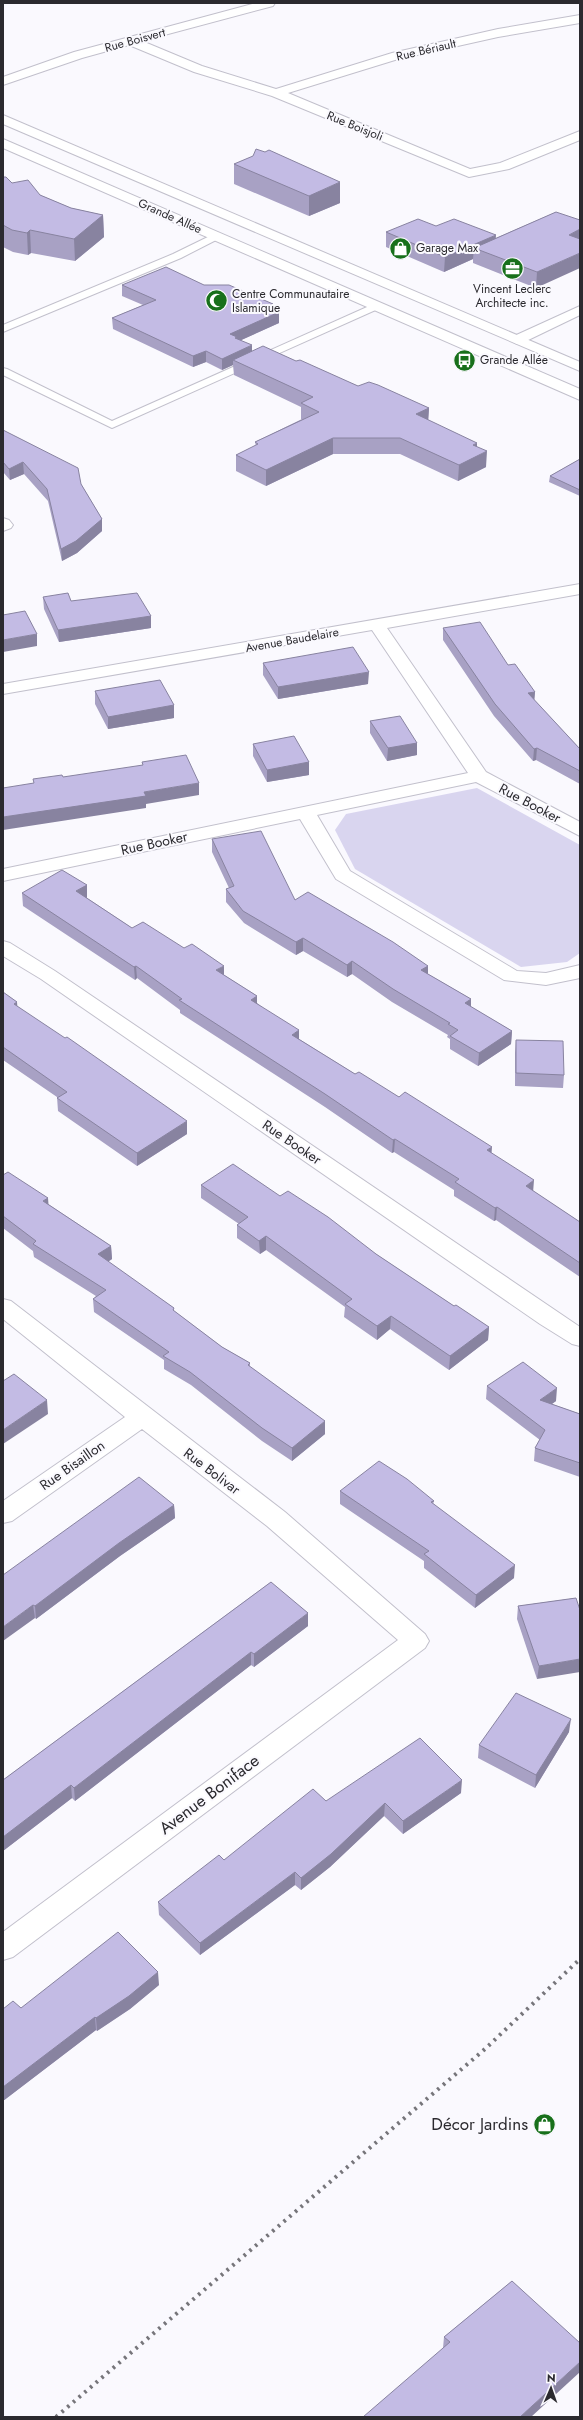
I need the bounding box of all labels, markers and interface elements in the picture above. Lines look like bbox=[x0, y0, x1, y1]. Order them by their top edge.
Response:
street label: Rue Boisvert bbox=[103, 23, 167, 57]
street label: Rue Bériault bbox=[394, 34, 458, 66]
street label: Rue Boisjoli bbox=[324, 107, 386, 145]
street label: Grande Allée bbox=[135, 194, 205, 238]
shop icon: Garage Max bbox=[388, 235, 414, 261]
place label: Garage Max bbox=[416, 239, 479, 257]
office icon: Vincent Leclerc Architecte inc. bbox=[499, 255, 525, 281]
place label: Vincent Leclerc Architecte inc. bbox=[473, 280, 551, 312]
place label: Centre Communautaire Islamique bbox=[232, 285, 349, 317]
mosque icon: Centre Communautaire Islamique bbox=[203, 288, 229, 314]
bus stop icon: Grande Allée bbox=[451, 347, 477, 373]
place label: Grande Allée bbox=[480, 351, 548, 369]
street label: Avenue Baudelaire bbox=[244, 623, 340, 657]
street label: Rue Booker bbox=[495, 778, 565, 828]
street label: Rue Booker bbox=[119, 826, 189, 860]
street label: Rue Booker bbox=[258, 1115, 326, 1169]
street label: Rue Bisaillon bbox=[35, 1435, 109, 1495]
street label: Rue Bolivar bbox=[179, 1443, 245, 1499]
street label: Avenue Boniface bbox=[154, 1748, 264, 1840]
shop icon: Décor Jardins bbox=[531, 2111, 557, 2137]
place label: Décor Jardins bbox=[431, 2112, 528, 2136]
north arrow bbox=[531, 2368, 571, 2408]
text: N bbox=[547, 2370, 556, 2386]

